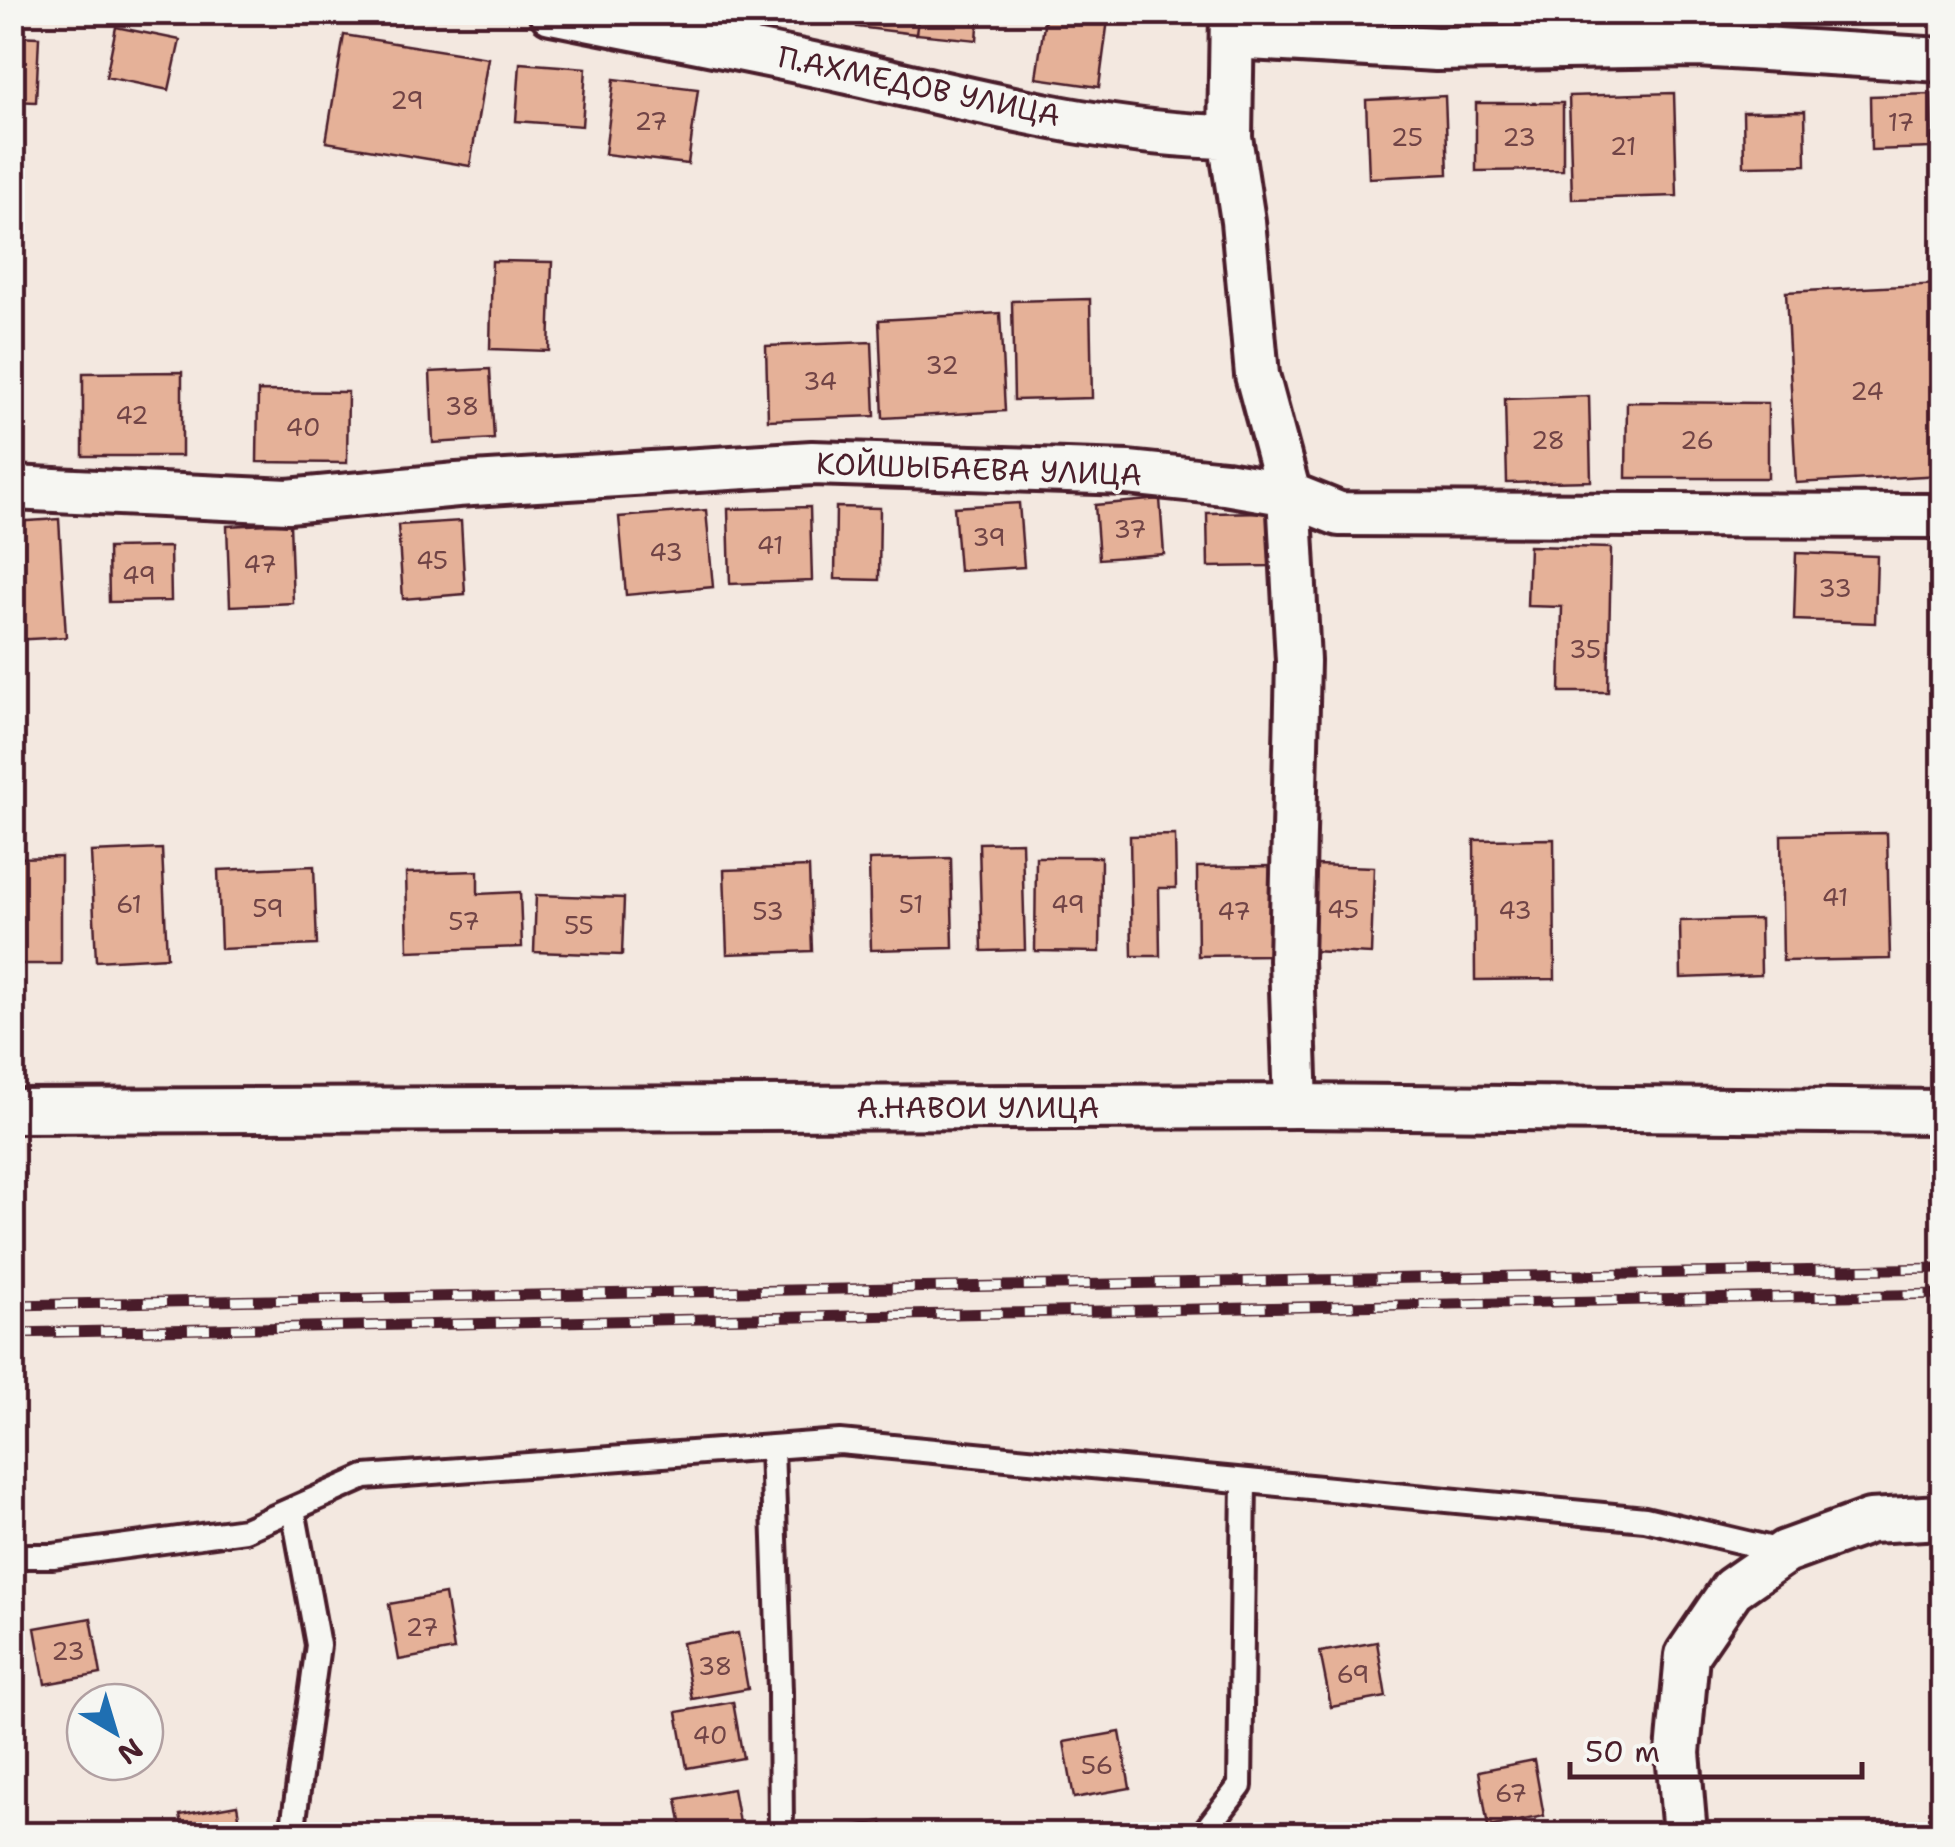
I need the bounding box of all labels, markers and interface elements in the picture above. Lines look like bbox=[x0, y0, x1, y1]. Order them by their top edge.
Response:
street label: П.АХМЕДОВ УЛИЦА bbox=[774, 36, 1064, 136]
house number: 29 bbox=[390, 83, 424, 117]
house number: 27 bbox=[634, 104, 668, 138]
house number: 17 bbox=[1888, 105, 1914, 139]
house number: 25 bbox=[1391, 120, 1423, 154]
house number: 23 bbox=[1502, 120, 1536, 154]
house number: 21 bbox=[1610, 129, 1636, 163]
house number: 32 bbox=[925, 348, 959, 382]
house number: 34 bbox=[803, 364, 837, 398]
house number: 24 bbox=[1850, 374, 1884, 408]
house number: 38 bbox=[445, 389, 479, 423]
house number: 42 bbox=[115, 398, 149, 432]
house number: 40 bbox=[286, 410, 320, 444]
house number: 28 bbox=[1531, 423, 1565, 457]
house number: 26 bbox=[1680, 423, 1714, 457]
street label: КОЙШЫБАЕВА УЛИЦА bbox=[816, 443, 1142, 495]
house number: 37 bbox=[1114, 512, 1146, 546]
house number: 39 bbox=[972, 520, 1006, 554]
house number: 41 bbox=[757, 528, 783, 562]
house number: 43 bbox=[649, 535, 683, 569]
house number: 45 bbox=[416, 543, 448, 577]
house number: 47 bbox=[243, 547, 277, 581]
house number: 49 bbox=[122, 558, 156, 592]
house number: 33 bbox=[1818, 571, 1852, 605]
house number: 35 bbox=[1569, 632, 1601, 666]
house number: 41 bbox=[1822, 880, 1848, 914]
house number: 61 bbox=[116, 887, 142, 921]
house number: 51 bbox=[899, 887, 923, 921]
house number: 49 bbox=[1051, 887, 1085, 921]
house number: 59 bbox=[252, 891, 284, 925]
house number: 45 bbox=[1327, 892, 1359, 926]
house number: 43 bbox=[1498, 893, 1532, 927]
house number: 53 bbox=[752, 894, 784, 928]
house number: 47 bbox=[1217, 894, 1251, 928]
house number: 57 bbox=[448, 904, 480, 938]
house number: 55 bbox=[564, 908, 594, 942]
street label: А.НАВОИ УЛИЦА bbox=[857, 1087, 1099, 1128]
house number: 27 bbox=[405, 1610, 439, 1644]
house number: 23 bbox=[51, 1634, 85, 1668]
house number: 38 bbox=[698, 1649, 732, 1683]
house number: 69 bbox=[1336, 1657, 1370, 1691]
north arrow bbox=[65, 1682, 165, 1782]
scale bar bbox=[1570, 1717, 1862, 1779]
house number: 40 bbox=[693, 1718, 727, 1752]
text: N bbox=[110, 1730, 151, 1774]
text: 50 m bbox=[1585, 1731, 1660, 1772]
house number: 56 bbox=[1081, 1748, 1113, 1782]
house number: 67 bbox=[1495, 1776, 1527, 1810]

